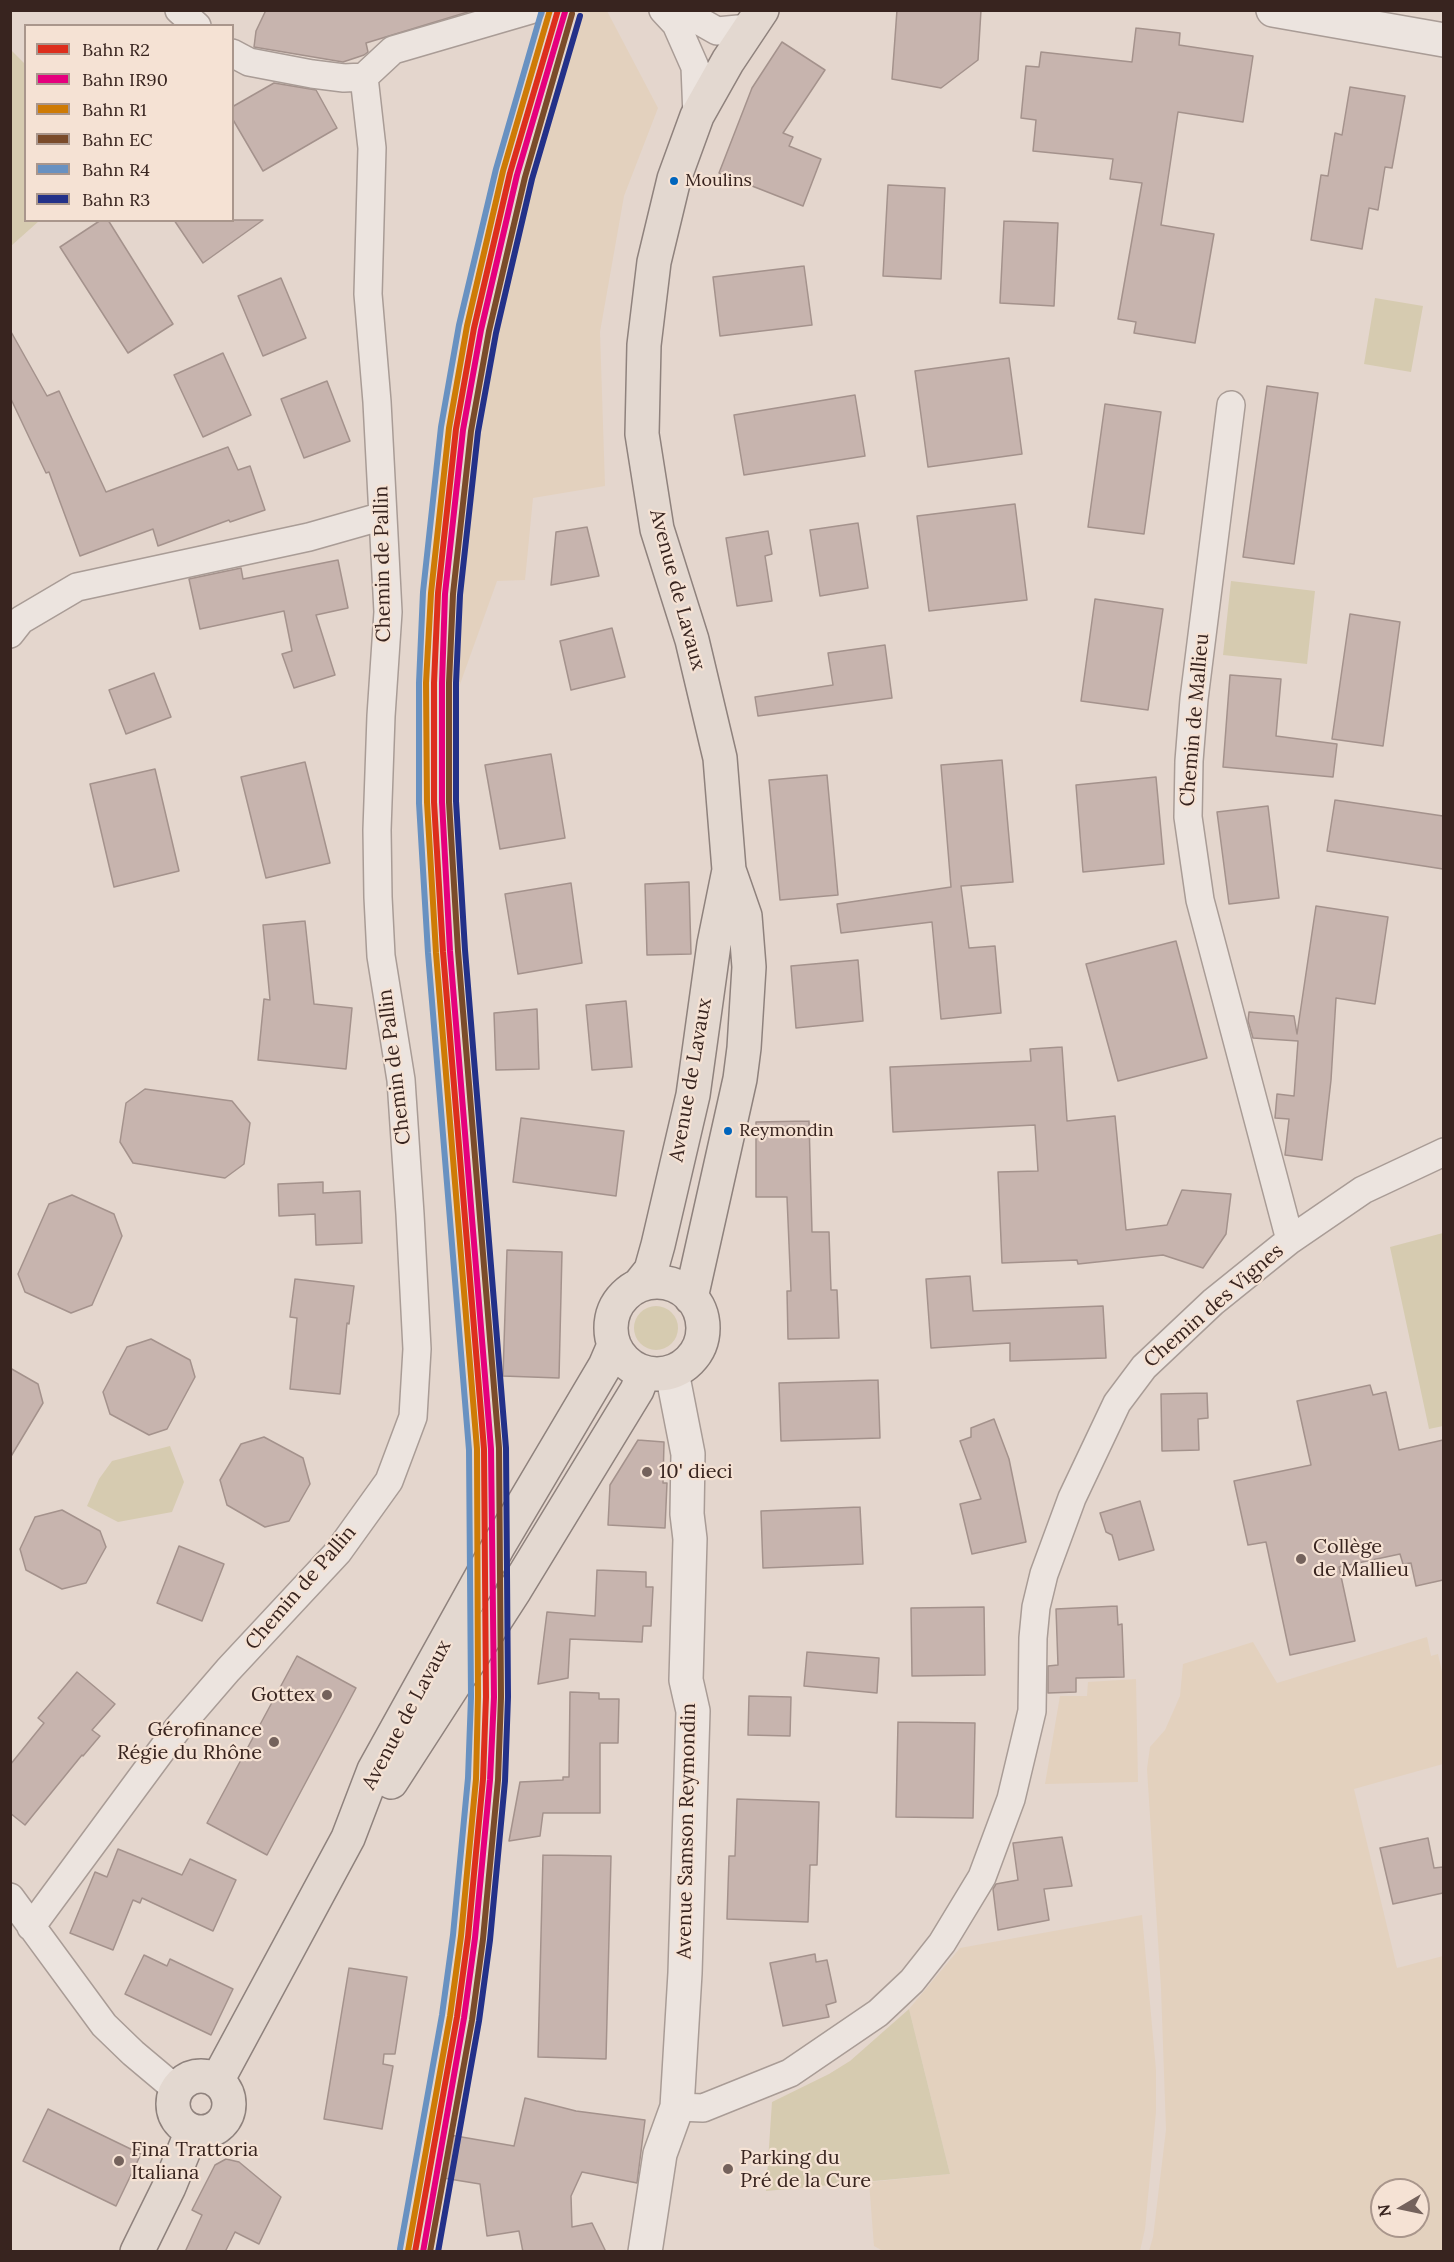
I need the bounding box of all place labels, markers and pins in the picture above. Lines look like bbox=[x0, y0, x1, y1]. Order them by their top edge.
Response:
place label: Moulins bbox=[685, 170, 752, 192]
marker: Moulins bbox=[668, 175, 680, 187]
place label: Reymondin bbox=[739, 1120, 834, 1142]
marker: Reymondin bbox=[722, 1125, 734, 1137]
place label: 10' dieci bbox=[659, 1460, 733, 1484]
marker: 10' dieci bbox=[640, 1465, 654, 1479]
place label: Collège de Mallieu bbox=[1313, 1535, 1409, 1582]
marker: Collège de Mallieu bbox=[1294, 1552, 1308, 1566]
place label: Gottex bbox=[251, 1683, 315, 1707]
marker: Gottex bbox=[320, 1688, 334, 1702]
place label: Gérofinance Régie du Rhône bbox=[117, 1718, 262, 1765]
marker: Gérofinance Régie du Rhône bbox=[267, 1735, 281, 1749]
place label: Fina Trattoria Italiana bbox=[131, 2138, 258, 2185]
place label: Parking du Pré de la Cure bbox=[740, 2146, 871, 2193]
marker: Fina Trattoria Italiana bbox=[112, 2154, 126, 2168]
marker: Parking du Pré de la Cure bbox=[721, 2162, 735, 2176]

